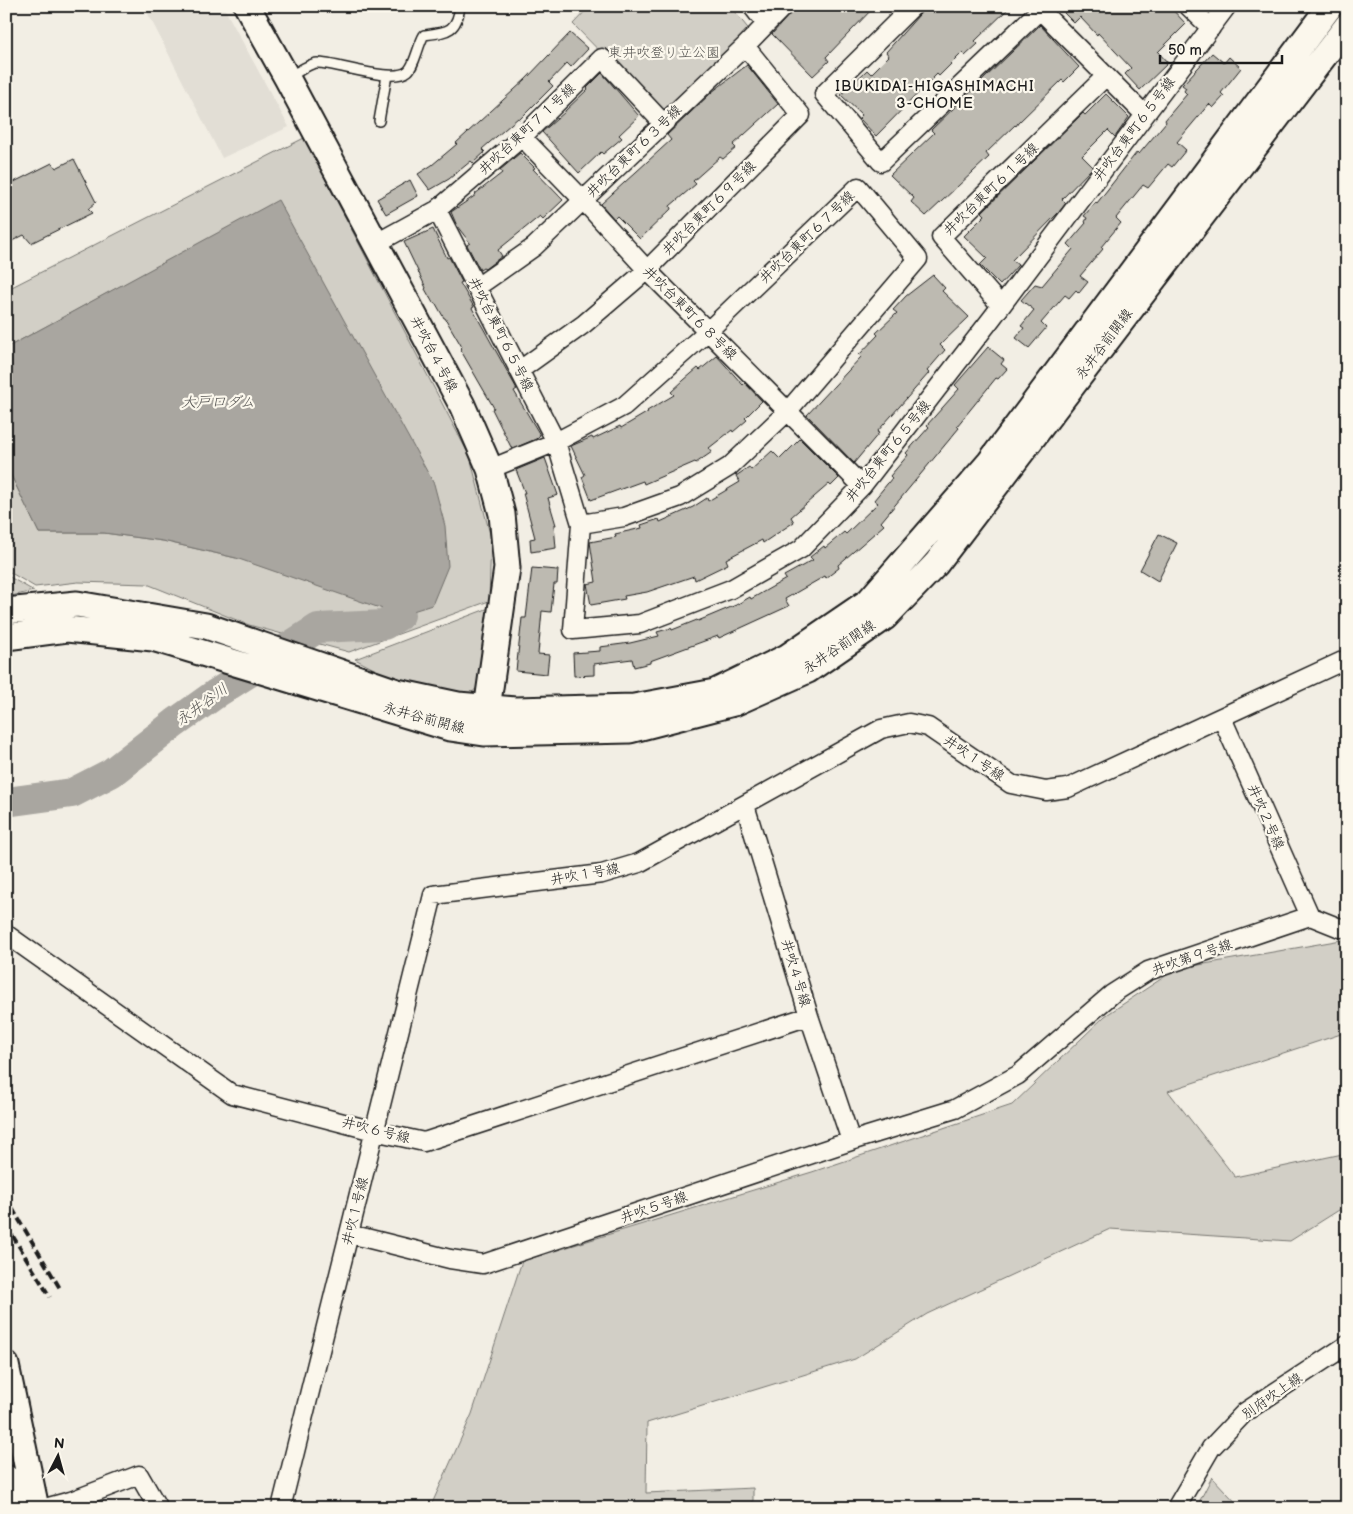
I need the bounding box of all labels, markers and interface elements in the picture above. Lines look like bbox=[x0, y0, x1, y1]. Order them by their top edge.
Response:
scale bar bbox=[1160, 32, 1283, 64]
text: 50 m bbox=[1168, 41, 1202, 60]
park label: 東井吹登り立公園 bbox=[608, 44, 720, 61]
street label: 井吹台東町６５号線 bbox=[1089, 74, 1179, 184]
district label: IBUKIDAI-HIGASHIMACHI 3-CHOME bbox=[835, 77, 1035, 113]
street label: 井吹台東町７１号線 bbox=[475, 80, 579, 178]
street label: 井吹台東町６３号線 bbox=[583, 101, 685, 201]
street label: 井吹台東町６１号線 bbox=[940, 139, 1042, 239]
street label: 井吹台東町６９号線 bbox=[658, 157, 760, 259]
street label: 井吹台東町６７号線 bbox=[756, 187, 858, 287]
street label: 井吹台東町６８号線 bbox=[639, 262, 741, 364]
street label: 井吹台東町６５号線 bbox=[465, 274, 537, 394]
street label: 永井谷前開線 bbox=[1072, 305, 1136, 383]
street label: 井吹台４号線 bbox=[407, 313, 461, 395]
water label: 大戸口ダム bbox=[181, 393, 255, 412]
street label: 井吹台東町６５号線 bbox=[842, 397, 934, 505]
street label: 永井谷前開線 bbox=[799, 616, 879, 678]
water label: 永井谷川 bbox=[172, 680, 232, 730]
street label: 永井谷前開線 bbox=[381, 699, 467, 737]
street label: 井吹１号線 bbox=[940, 731, 1008, 785]
street label: 井吹２号線 bbox=[1244, 782, 1288, 852]
street label: 井吹１号線 bbox=[549, 860, 621, 888]
street label: 井吹第９号線 bbox=[1150, 935, 1234, 979]
street label: 井吹４号線 bbox=[778, 937, 814, 1009]
street label: 井吹６号線 bbox=[340, 1113, 412, 1147]
street label: 井吹１号線 bbox=[338, 1175, 372, 1247]
street label: 井吹５号線 bbox=[618, 1188, 690, 1226]
street label: 別府吹上線 bbox=[1238, 1369, 1306, 1423]
north arrow bbox=[32, 1432, 82, 1482]
text: N bbox=[53, 1435, 65, 1453]

